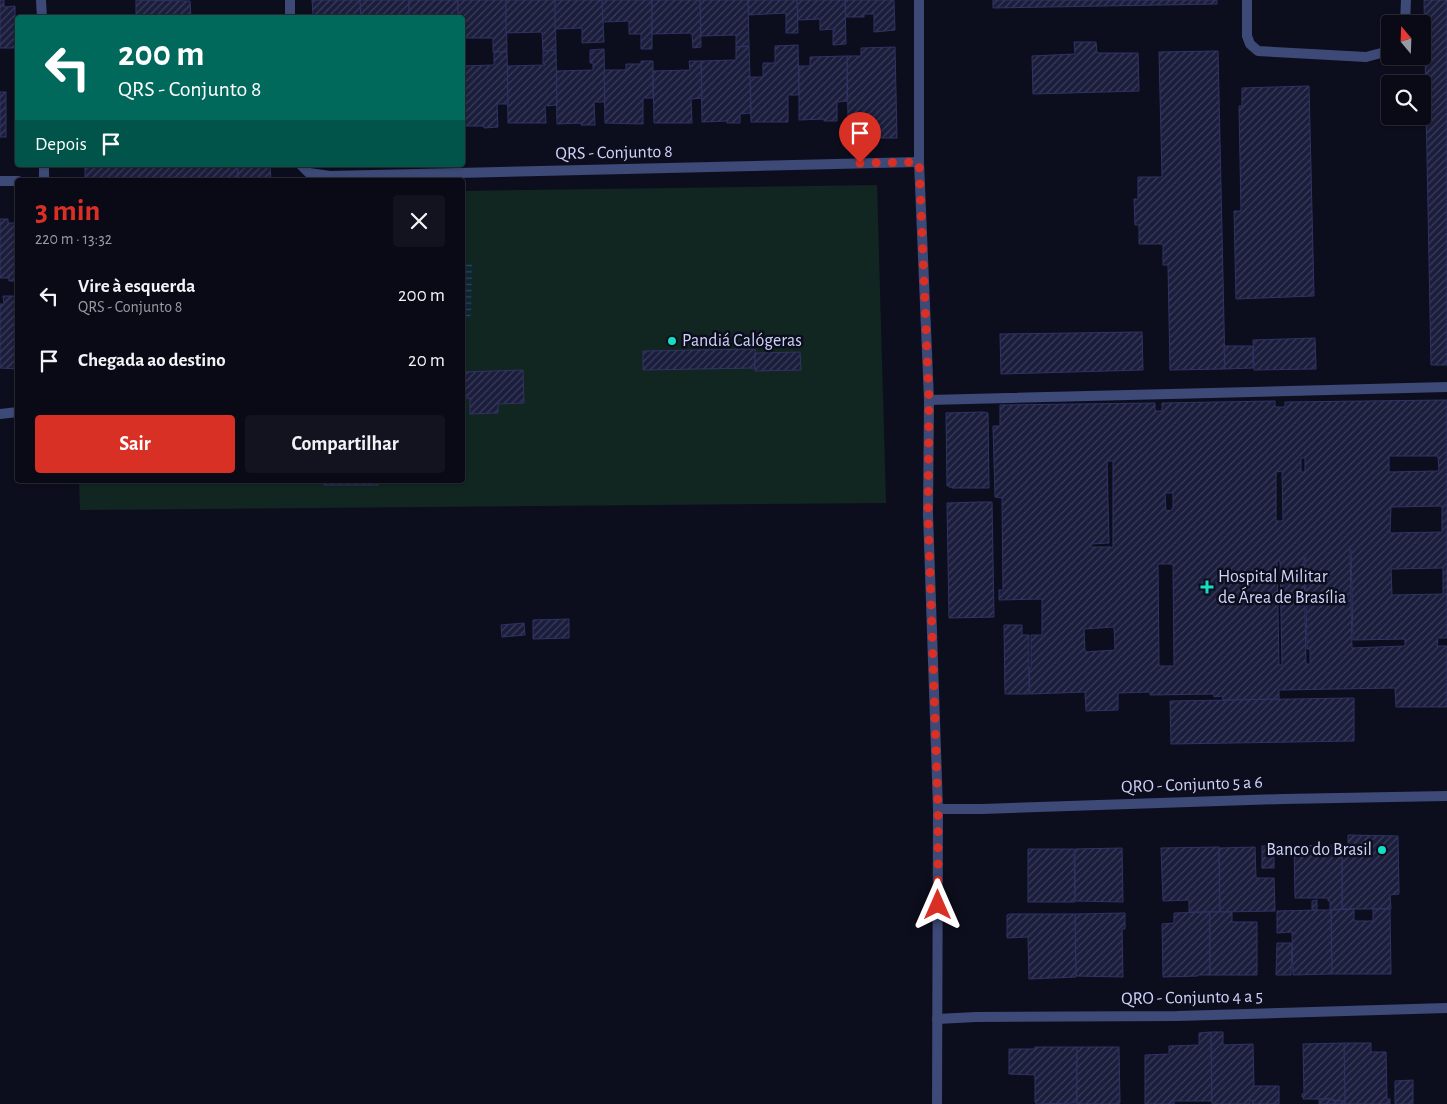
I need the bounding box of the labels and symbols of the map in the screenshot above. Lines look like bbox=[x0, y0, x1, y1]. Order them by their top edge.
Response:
north arrow bbox=[1381, 15, 1431, 65]
pin bbox=[839, 112, 881, 163]
street label: QRS - Conjunto 8 bbox=[555, 143, 673, 163]
place label: Pandiá Calógeras bbox=[682, 332, 802, 350]
marker: Pandiá Calógeras bbox=[666, 335, 678, 347]
place label: Hospital Militar de Área de Brasília bbox=[1218, 568, 1346, 607]
marker: Hospital Militar de Área de Brasília bbox=[1200, 580, 1214, 594]
street label: QRO - Conjunto 5 a 6 bbox=[1121, 774, 1263, 796]
place label: Banco do Brasil bbox=[1266, 841, 1372, 859]
marker: Banco do Brasil bbox=[1376, 844, 1388, 856]
position arrow bbox=[911, 878, 963, 930]
street label: QRO - Conjunto 4 a 5 bbox=[1121, 988, 1263, 1008]

